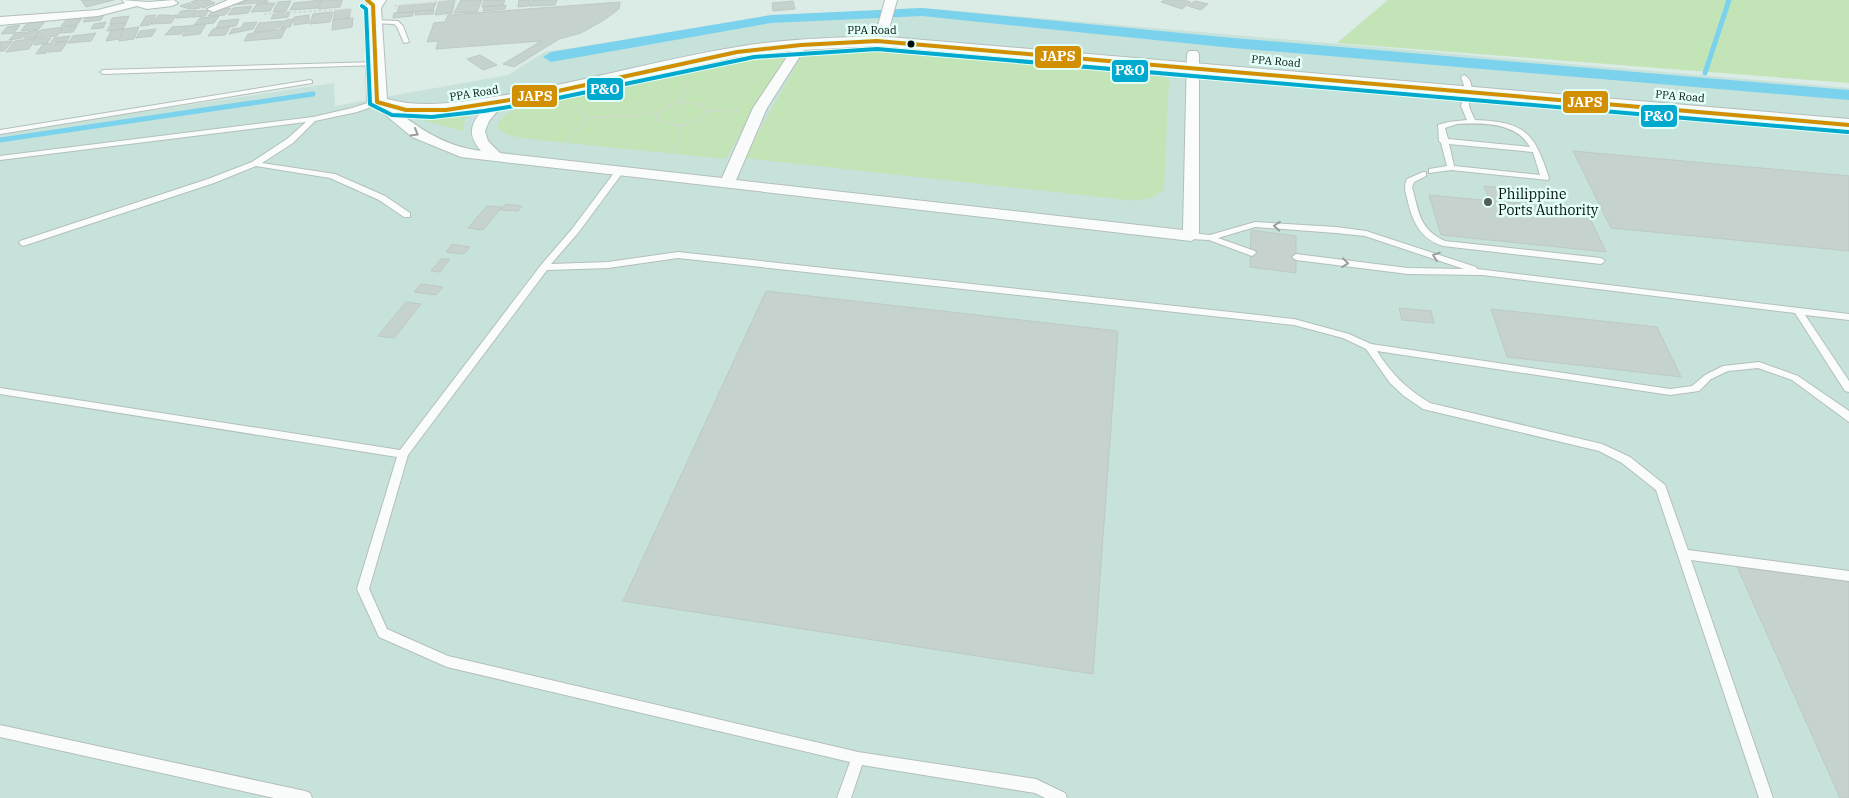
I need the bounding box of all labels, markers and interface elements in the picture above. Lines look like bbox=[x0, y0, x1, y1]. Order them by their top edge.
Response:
street label: PPA Road bbox=[847, 23, 897, 37]
unlabelled marker bbox=[906, 39, 916, 49]
line badge: JAPS bbox=[1034, 45, 1082, 69]
text: JAPS bbox=[1041, 47, 1076, 65]
street label: PPA Road bbox=[1251, 52, 1302, 70]
line badge: P&O bbox=[1111, 59, 1149, 83]
text: P&O bbox=[1115, 61, 1145, 79]
line badge: P&O bbox=[586, 77, 624, 101]
text: P&O bbox=[590, 80, 620, 98]
street label: PPA Road bbox=[448, 82, 500, 104]
line badge: JAPS bbox=[511, 84, 558, 108]
text: JAPS bbox=[518, 87, 553, 105]
street label: PPA Road bbox=[1655, 87, 1706, 105]
line badge: JAPS bbox=[1562, 90, 1609, 114]
text: JAPS bbox=[1568, 93, 1603, 111]
line badge: P&O bbox=[1640, 104, 1678, 128]
text: P&O bbox=[1644, 107, 1674, 125]
one-way arrow bbox=[409, 126, 418, 136]
place label: Philippine Ports Authority bbox=[1498, 185, 1599, 219]
marker: Philippine Ports Authority bbox=[1482, 196, 1494, 208]
one-way arrow bbox=[1273, 220, 1281, 231]
one-way arrow bbox=[1432, 252, 1441, 262]
one-way arrow bbox=[1341, 257, 1349, 268]

